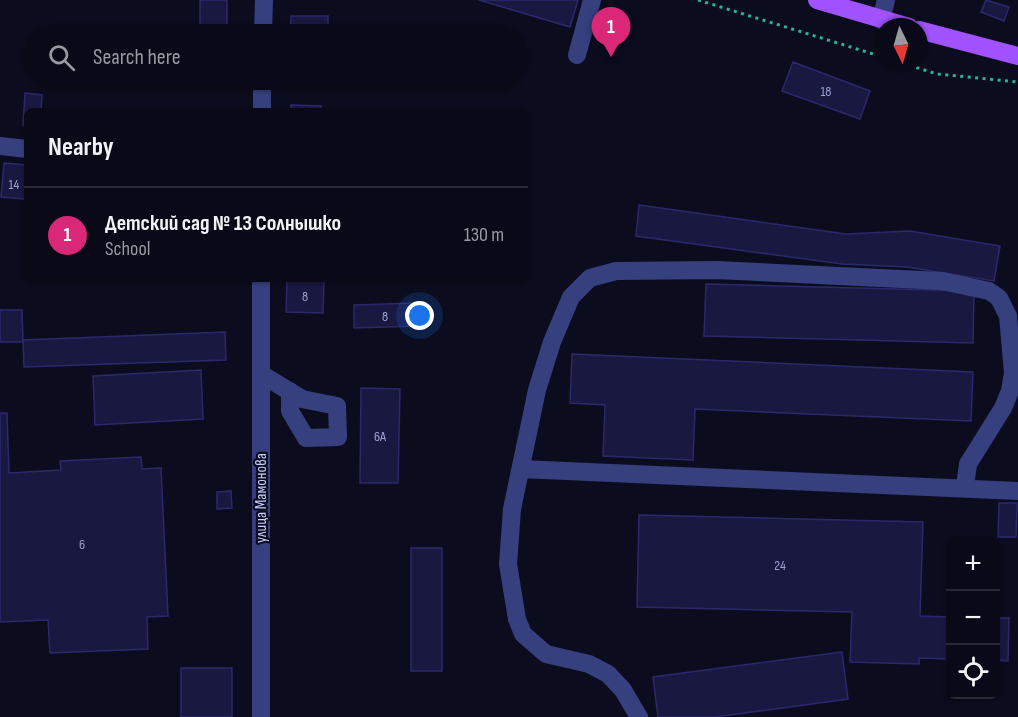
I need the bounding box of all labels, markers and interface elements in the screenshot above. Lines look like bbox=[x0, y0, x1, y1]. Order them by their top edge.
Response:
pin: 1 bbox=[592, 8, 630, 57]
north arrow bbox=[874, 18, 928, 72]
search box bbox=[24, 24, 528, 90]
icon: search bbox=[45, 41, 78, 74]
text: Search here bbox=[93, 44, 180, 71]
house number: 18 bbox=[820, 83, 832, 100]
text: Nearby bbox=[48, 132, 114, 163]
house number: 14 bbox=[9, 176, 20, 193]
text: Детский сад № 13 Солнышко bbox=[105, 210, 341, 237]
text: 1 bbox=[64, 223, 71, 247]
text: 130 m bbox=[464, 223, 504, 247]
text: School bbox=[105, 237, 150, 261]
house number: 8 bbox=[302, 288, 308, 305]
your location bbox=[405, 301, 434, 330]
house number: 8 bbox=[382, 308, 388, 325]
house number: 6А bbox=[374, 428, 387, 445]
street label: улица Мамонова bbox=[252, 453, 271, 543]
house number: 6 bbox=[79, 536, 85, 553]
map controls bbox=[946, 537, 1000, 699]
button: + bbox=[946, 537, 1000, 591]
house number: 24 bbox=[774, 557, 786, 574]
button: − bbox=[946, 591, 1000, 645]
button: locate bbox=[946, 645, 1000, 699]

